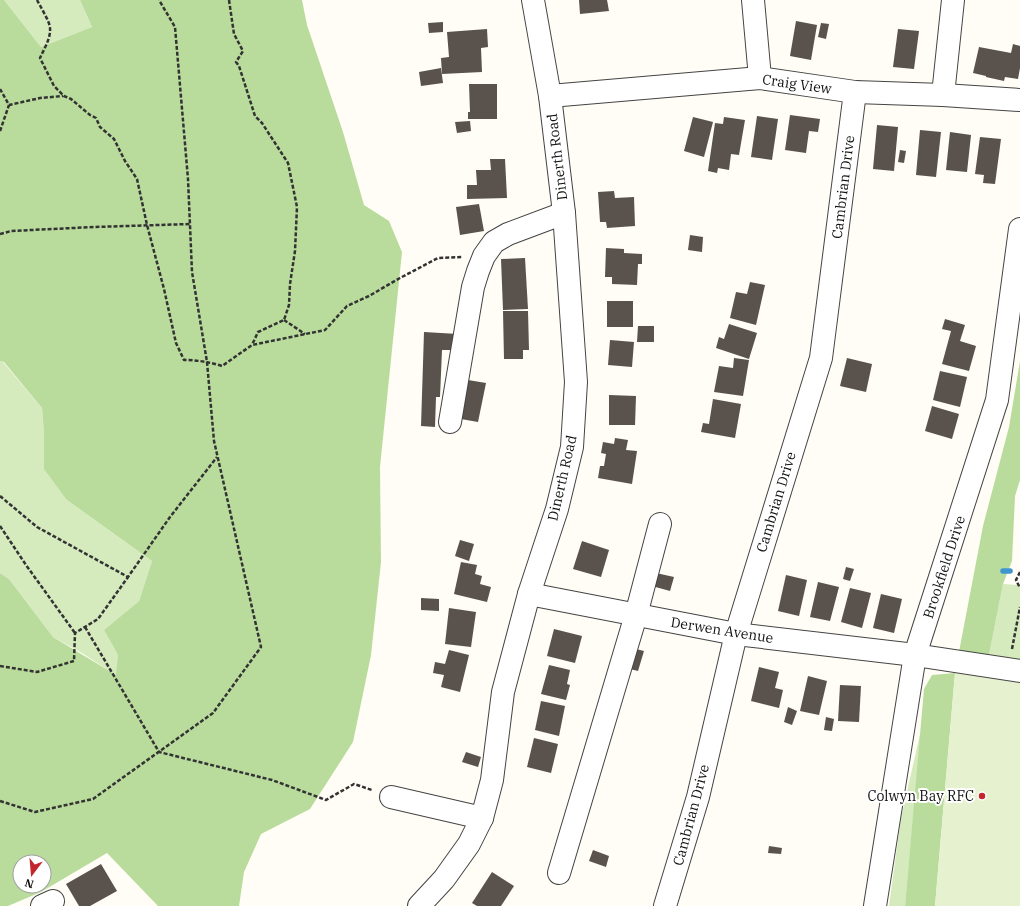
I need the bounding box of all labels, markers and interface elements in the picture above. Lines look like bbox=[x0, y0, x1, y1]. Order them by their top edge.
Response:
street label: Craig View bbox=[761, 70, 833, 98]
street label: Dinerth Road bbox=[543, 112, 571, 201]
street label: Cambrian Drive bbox=[828, 134, 858, 240]
street label: Dinerth Road bbox=[543, 433, 581, 523]
street label: Cambrian Drive bbox=[752, 450, 800, 554]
street label: Brookfield Drive bbox=[919, 513, 969, 621]
street label: Derwen Avenue bbox=[669, 613, 775, 647]
street label: Cambrian Drive bbox=[669, 762, 713, 868]
place label: Colwyn Bay RFC bbox=[868, 787, 974, 805]
marker: Colwyn Bay RFC bbox=[977, 791, 987, 801]
north arrow bbox=[12, 854, 52, 894]
text: N bbox=[23, 876, 35, 892]

